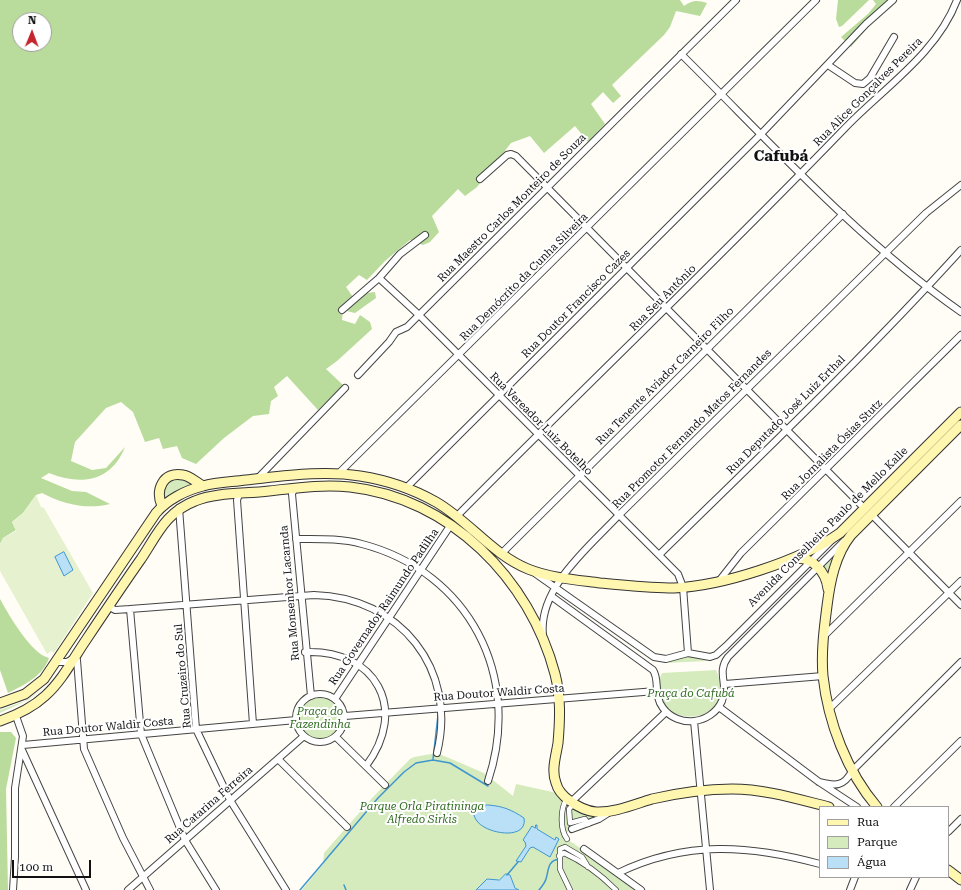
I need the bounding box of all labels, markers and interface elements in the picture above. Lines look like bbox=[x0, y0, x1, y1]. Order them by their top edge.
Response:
north arrow bbox=[12, 12, 52, 52]
text: N bbox=[28, 14, 37, 27]
street label: Rua Alice Gonçalves Pereira bbox=[811, 35, 925, 149]
street label: Rua Maestro Carlos Monteiro de Souza bbox=[435, 131, 589, 285]
district label: Cafubá bbox=[754, 148, 808, 166]
street label: Rua Demócrito da Cunha Silveira bbox=[457, 210, 591, 344]
street label: Rua Doutor Francisco Cazes bbox=[519, 247, 633, 361]
street label: Rua Seu Antônio bbox=[627, 262, 699, 334]
street label: Rua Tenente Aviador Carneiro Filho bbox=[593, 304, 737, 448]
street label: Rua Promotor Fernando Matos Fernandes bbox=[610, 347, 774, 511]
street label: Rua Deputado José Luiz Erthal bbox=[724, 353, 848, 477]
street label: Rua Vereador Luiz Botelho bbox=[487, 370, 595, 478]
street label: Rua Jornalista Ósias Stutz bbox=[779, 397, 885, 503]
street label: Avenida Conselheiro Paulo de Mello Kalle bbox=[745, 444, 911, 610]
street label: Rua Monsenhor Lacarnda bbox=[277, 525, 303, 661]
street label: Rua Governador Raimundo Padilha bbox=[326, 526, 442, 688]
street label: Rua Cruzeiro do Sul bbox=[172, 623, 194, 729]
street label: Rua Doutor Waldir Costa bbox=[433, 682, 565, 704]
park label: Praça do Cafubá bbox=[647, 687, 735, 701]
park label: Praça do Fazendinha bbox=[289, 705, 351, 731]
street label: Rua Doutor Waldir Costa bbox=[42, 715, 174, 739]
street label: Rua Catarina Ferreira bbox=[163, 763, 255, 847]
park label: Parque Orla Piratininga Alfredo Sirkis bbox=[360, 800, 484, 826]
legend bbox=[819, 806, 949, 878]
text: Rua bbox=[857, 815, 879, 829]
text: Parque bbox=[857, 835, 897, 849]
scale bar bbox=[14, 852, 93, 878]
text: Água bbox=[857, 855, 886, 869]
text: 100 m bbox=[19, 860, 53, 874]

